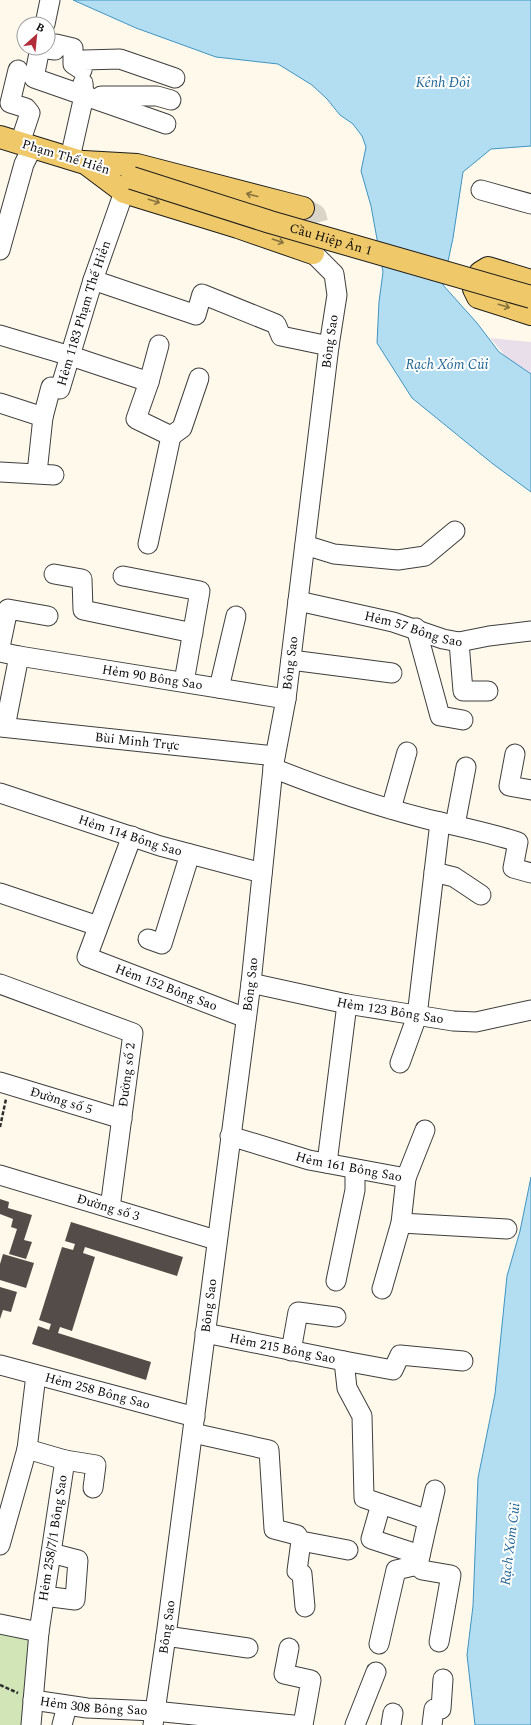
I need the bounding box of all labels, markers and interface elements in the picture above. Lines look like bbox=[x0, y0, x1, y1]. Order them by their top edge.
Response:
north arrow bbox=[16, 16, 56, 56]
text: B bbox=[33, 18, 48, 37]
water label: Kênh Đôi bbox=[416, 72, 470, 93]
street label: Phạm Thế Hiển bbox=[20, 134, 113, 180]
one-way arrow bbox=[246, 191, 259, 198]
one-way arrow bbox=[147, 198, 160, 205]
street label: Cầu Hiệp Ân 1 bbox=[287, 218, 374, 261]
street label: Hẻm 1183 Phạm Thế Hiển bbox=[51, 237, 116, 388]
one-way arrow bbox=[271, 237, 283, 245]
one-way arrow bbox=[498, 303, 511, 310]
street label: Bông Sao bbox=[316, 313, 344, 370]
water label: Rạch Xóm Củi bbox=[405, 354, 489, 375]
street label: Hẻm 57 Bông Sao bbox=[362, 606, 464, 652]
street label: Bông Sao bbox=[277, 635, 304, 691]
street label: Hẻm 90 Bông Sao bbox=[101, 660, 204, 695]
street label: Bùi Minh Trực bbox=[94, 727, 181, 756]
street label: Hẻm 114 Bông Sao bbox=[76, 810, 184, 861]
street label: Bông Sao bbox=[237, 956, 264, 1013]
street label: Hẻm 152 Bông Sao bbox=[112, 959, 220, 1016]
street label: Hẻm 123 Bông Sao bbox=[335, 992, 445, 1029]
street label: Đường số 2 bbox=[113, 1042, 141, 1108]
street label: Đường số 5 bbox=[27, 1082, 95, 1120]
street label: Hẻm 161 Bông Sao bbox=[293, 1146, 404, 1187]
street label: Đường số 3 bbox=[74, 1189, 143, 1227]
street label: Bông Sao bbox=[196, 1278, 222, 1334]
street label: Hẻm 215 Bông Sao bbox=[227, 1328, 337, 1369]
street label: Hẻm 258 Bông Sao bbox=[43, 1367, 152, 1415]
street label: Hẻm 258/7/1 Bông Sao bbox=[33, 1473, 73, 1603]
water label: Rạch Xóm Củi bbox=[495, 1501, 525, 1587]
street label: Bông Sao bbox=[154, 1599, 181, 1655]
street label: Hẻm 308 Bông Sao bbox=[38, 1691, 148, 1721]

